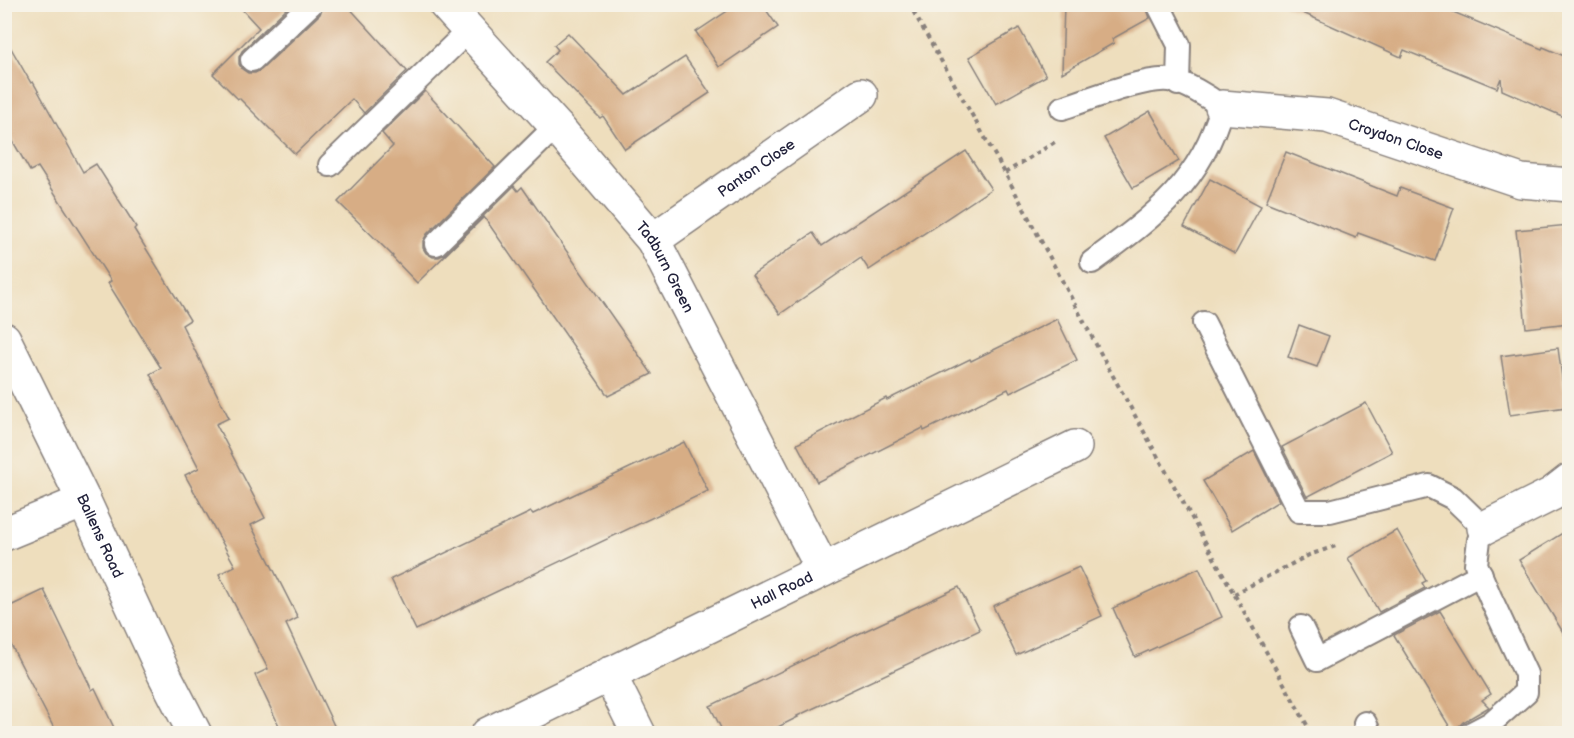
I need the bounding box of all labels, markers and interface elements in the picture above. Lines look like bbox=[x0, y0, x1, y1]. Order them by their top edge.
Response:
street label: Croydon Close bbox=[1346, 115, 1446, 164]
street label: Panton Close bbox=[714, 135, 799, 202]
street label: Tadburn Green bbox=[631, 218, 698, 316]
street label: Ballens Road bbox=[72, 491, 127, 581]
street label: Hall Road bbox=[748, 568, 816, 614]

